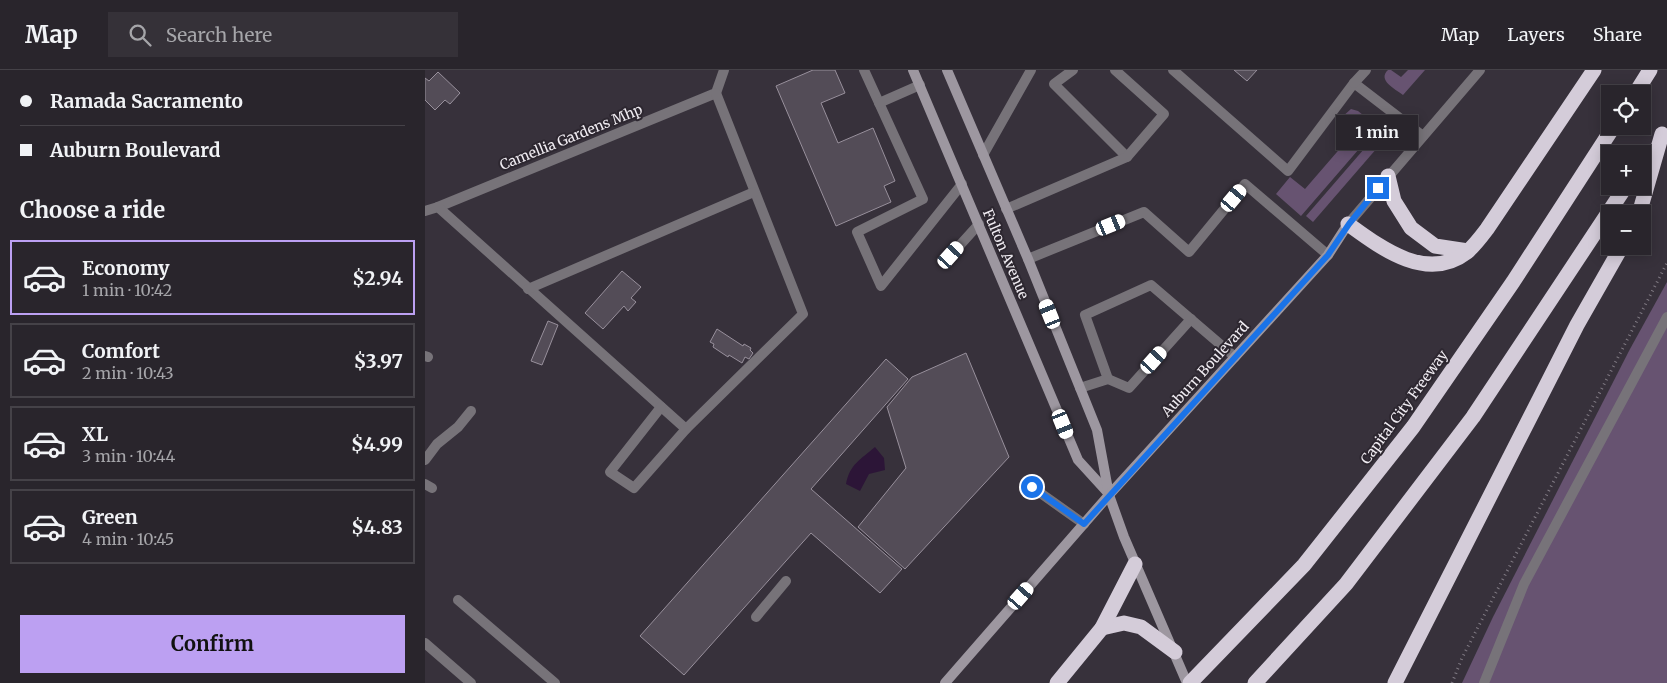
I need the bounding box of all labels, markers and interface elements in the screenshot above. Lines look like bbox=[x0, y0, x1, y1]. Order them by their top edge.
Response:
search box bbox=[108, 12, 458, 57]
text: Map bbox=[25, 19, 78, 50]
icon: search bbox=[126, 21, 154, 49]
text: Search here bbox=[166, 23, 272, 47]
text: Map bbox=[1441, 23, 1479, 46]
text: Layers bbox=[1507, 23, 1565, 46]
text: Share bbox=[1593, 23, 1642, 46]
map controls bbox=[1601, 85, 1651, 255]
button: locate bbox=[1601, 85, 1651, 135]
text: Ramada Sacramento bbox=[50, 89, 243, 113]
street label: Camellia Gardens Mhp bbox=[497, 100, 645, 174]
callout: 1 min bbox=[1337, 116, 1419, 150]
text: 1 min bbox=[1355, 122, 1399, 142]
text: Auburn Boulevard bbox=[50, 138, 220, 162]
button: + bbox=[1601, 145, 1651, 195]
route end bbox=[1367, 177, 1389, 199]
car bbox=[1218, 182, 1249, 214]
text: Choose a ride bbox=[20, 196, 165, 224]
button: − bbox=[1601, 205, 1651, 255]
street label: Fulton Avenue bbox=[979, 206, 1033, 302]
car bbox=[1094, 212, 1127, 238]
car bbox=[935, 239, 966, 271]
icon: car bbox=[22, 255, 67, 300]
text: Economy bbox=[82, 256, 170, 280]
text: $2.94 bbox=[352, 266, 403, 290]
text: 1 min · 10:42 bbox=[82, 280, 172, 300]
car bbox=[1037, 297, 1062, 331]
street label: Auburn Boulevard bbox=[1157, 317, 1253, 421]
icon: car bbox=[22, 338, 67, 383]
text: Comfort bbox=[82, 339, 160, 363]
car bbox=[1138, 344, 1169, 376]
street label: Capital City Freeway bbox=[1356, 346, 1452, 468]
text: $3.97 bbox=[354, 349, 403, 373]
text: 2 min · 10:43 bbox=[82, 363, 174, 383]
car bbox=[1050, 407, 1075, 441]
icon: car bbox=[22, 421, 67, 466]
text: XL bbox=[82, 422, 108, 446]
text: $4.99 bbox=[351, 432, 403, 456]
text: 3 min · 10:44 bbox=[82, 446, 175, 466]
route start bbox=[1021, 476, 1043, 498]
icon: car bbox=[22, 504, 67, 549]
text: Green bbox=[82, 505, 138, 529]
text: $4.83 bbox=[351, 515, 403, 539]
text: 4 min · 10:45 bbox=[82, 529, 174, 549]
car bbox=[1005, 580, 1036, 612]
button: Confirm bbox=[20, 615, 405, 673]

